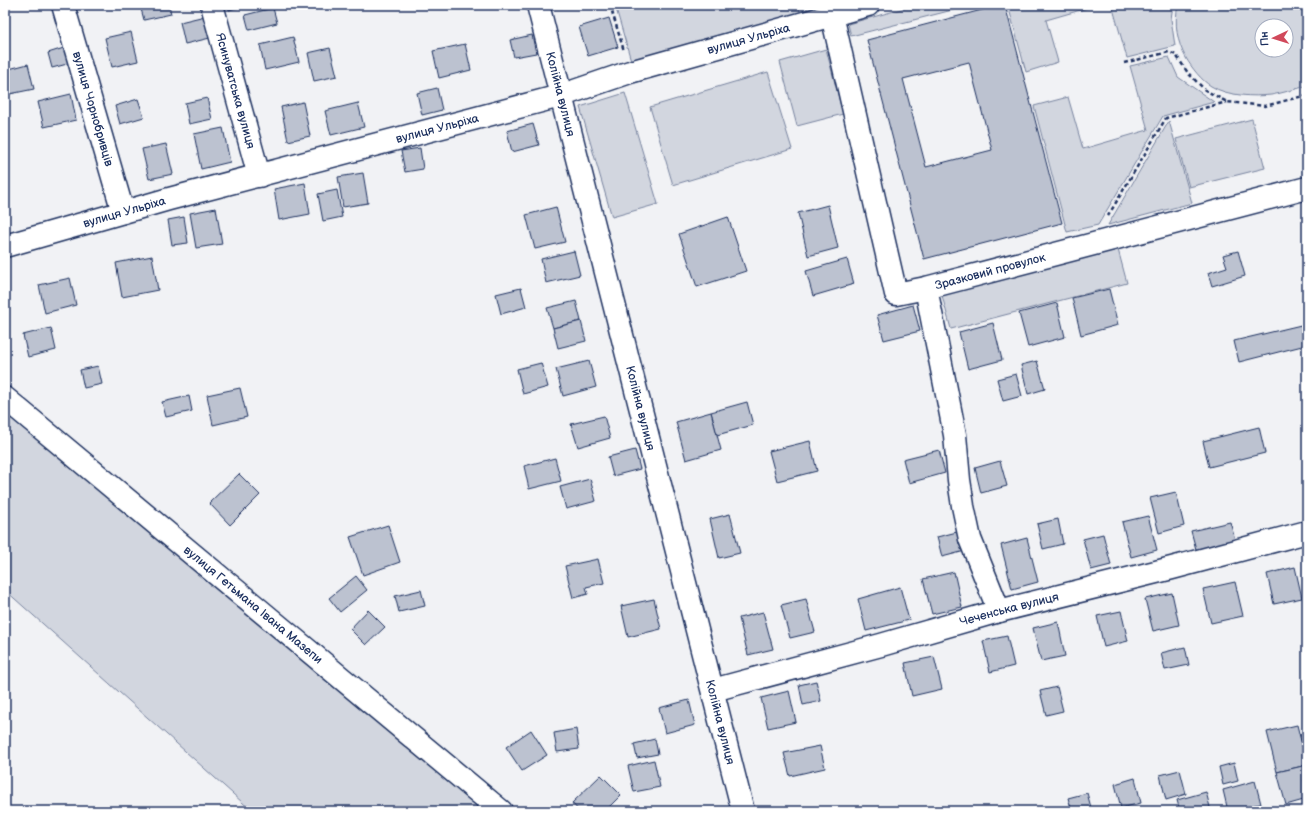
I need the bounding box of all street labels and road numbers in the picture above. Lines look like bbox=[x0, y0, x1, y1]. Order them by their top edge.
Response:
street label: вулиця Ульріха bbox=[705, 20, 791, 57]
street label: Ясинуватська вулиця bbox=[213, 31, 259, 151]
street label: вулиця Чорнобривців bbox=[69, 49, 117, 169]
street label: Колійна вулиця bbox=[543, 50, 579, 138]
street label: вулиця Ульріха bbox=[394, 110, 480, 146]
street label: вулиця Ульріха bbox=[81, 193, 167, 231]
street label: Зразковий провулок bbox=[933, 249, 1048, 293]
street label: Колійна вулиця bbox=[623, 364, 659, 452]
street label: вулиця Гетьмана Івана Мазепи bbox=[181, 542, 326, 667]
street label: Чеченська вулиця bbox=[958, 589, 1061, 629]
street label: Колійна вулиця bbox=[702, 678, 738, 766]

